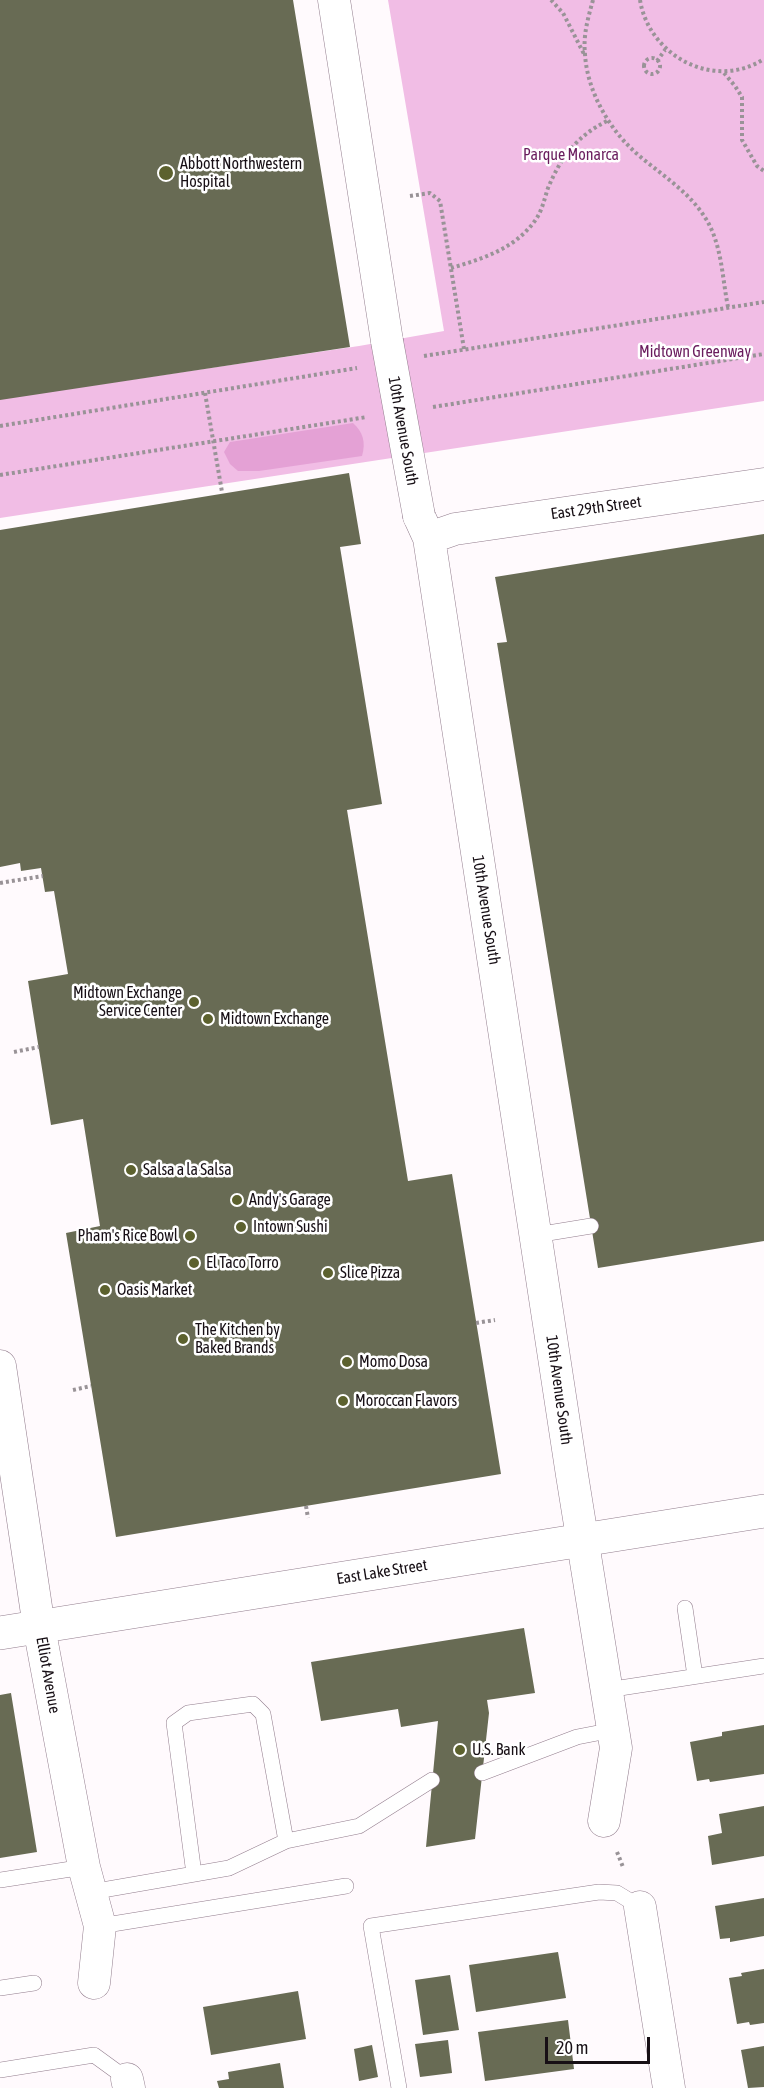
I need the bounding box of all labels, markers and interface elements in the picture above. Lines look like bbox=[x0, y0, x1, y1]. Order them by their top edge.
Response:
park label: Parque Monarca bbox=[523, 145, 619, 165]
place label: Abbott Northwestern Hospital bbox=[180, 154, 302, 192]
marker: Abbott Northwestern Hospital bbox=[157, 164, 175, 182]
park label: Midtown Greenway bbox=[639, 342, 751, 362]
street label: 10th Avenue South bbox=[384, 375, 422, 487]
street label: East 29th Street bbox=[549, 492, 643, 524]
street label: 10th Avenue South bbox=[468, 854, 504, 966]
place label: Midtown Exchange Service Center bbox=[73, 983, 182, 1021]
marker: Midtown Exchange Service Center bbox=[187, 995, 201, 1009]
place label: Midtown Exchange bbox=[220, 1009, 329, 1029]
marker: Midtown Exchange bbox=[201, 1012, 215, 1026]
place label: Salsa a la Salsa bbox=[143, 1160, 232, 1180]
marker: Salsa a la Salsa bbox=[124, 1163, 138, 1177]
place label: Andy's Garage bbox=[249, 1190, 331, 1210]
marker: Andy's Garage bbox=[230, 1193, 244, 1207]
place label: Intown Sushi bbox=[253, 1217, 328, 1237]
marker: Intown Sushi bbox=[234, 1220, 248, 1234]
place label: Pham's Rice Bowl bbox=[78, 1226, 178, 1246]
marker: Pham's Rice Bowl bbox=[183, 1229, 197, 1243]
place label: El Taco Torro bbox=[206, 1253, 279, 1273]
marker: El Taco Torro bbox=[187, 1256, 201, 1270]
place label: Slice Pizza bbox=[340, 1263, 400, 1283]
marker: Slice Pizza bbox=[321, 1266, 335, 1280]
place label: Oasis Market bbox=[117, 1280, 192, 1300]
marker: Oasis Market bbox=[98, 1283, 112, 1297]
place label: The Kitchen by Baked Brands bbox=[195, 1320, 280, 1358]
marker: The Kitchen by Baked Brands bbox=[176, 1332, 190, 1346]
street label: 10th Avenue South bbox=[542, 1334, 576, 1446]
place label: Momo Dosa bbox=[359, 1352, 428, 1372]
marker: Momo Dosa bbox=[340, 1355, 354, 1369]
place label: Moroccan Flavors bbox=[355, 1391, 457, 1411]
marker: Moroccan Flavors bbox=[336, 1394, 350, 1408]
street label: East Lake Street bbox=[335, 1555, 429, 1589]
street label: Elliot Avenue bbox=[32, 1635, 64, 1715]
place label: U.S. Bank bbox=[472, 1740, 526, 1760]
marker: U.S. Bank bbox=[453, 1743, 467, 1757]
scale bar bbox=[548, 2025, 653, 2063]
text: 20 m bbox=[556, 2037, 588, 2058]

